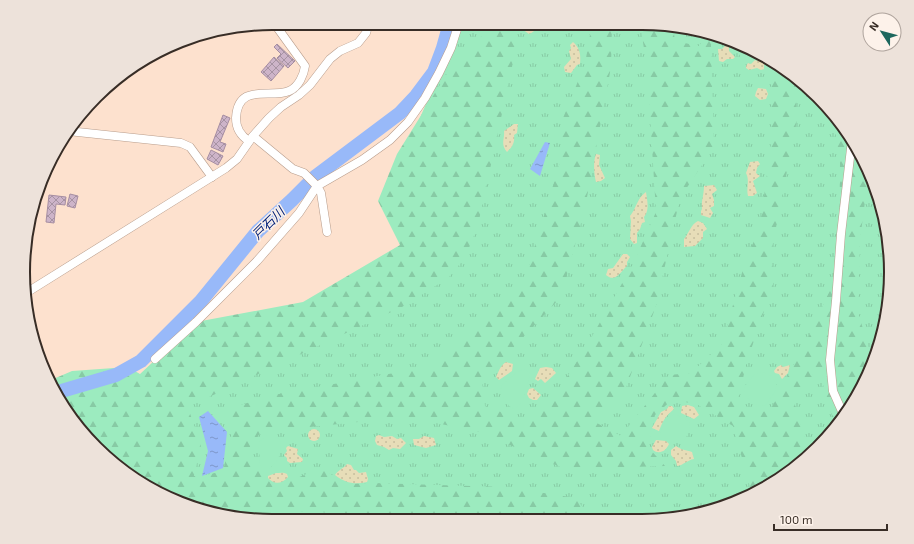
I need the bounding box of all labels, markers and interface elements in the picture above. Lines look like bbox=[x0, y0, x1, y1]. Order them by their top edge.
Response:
north arrow bbox=[862, 12, 902, 52]
text: N bbox=[866, 19, 881, 33]
water label: 戸石川 bbox=[249, 202, 289, 242]
scale bar bbox=[774, 506, 887, 532]
text: 100 m bbox=[780, 512, 812, 526]

